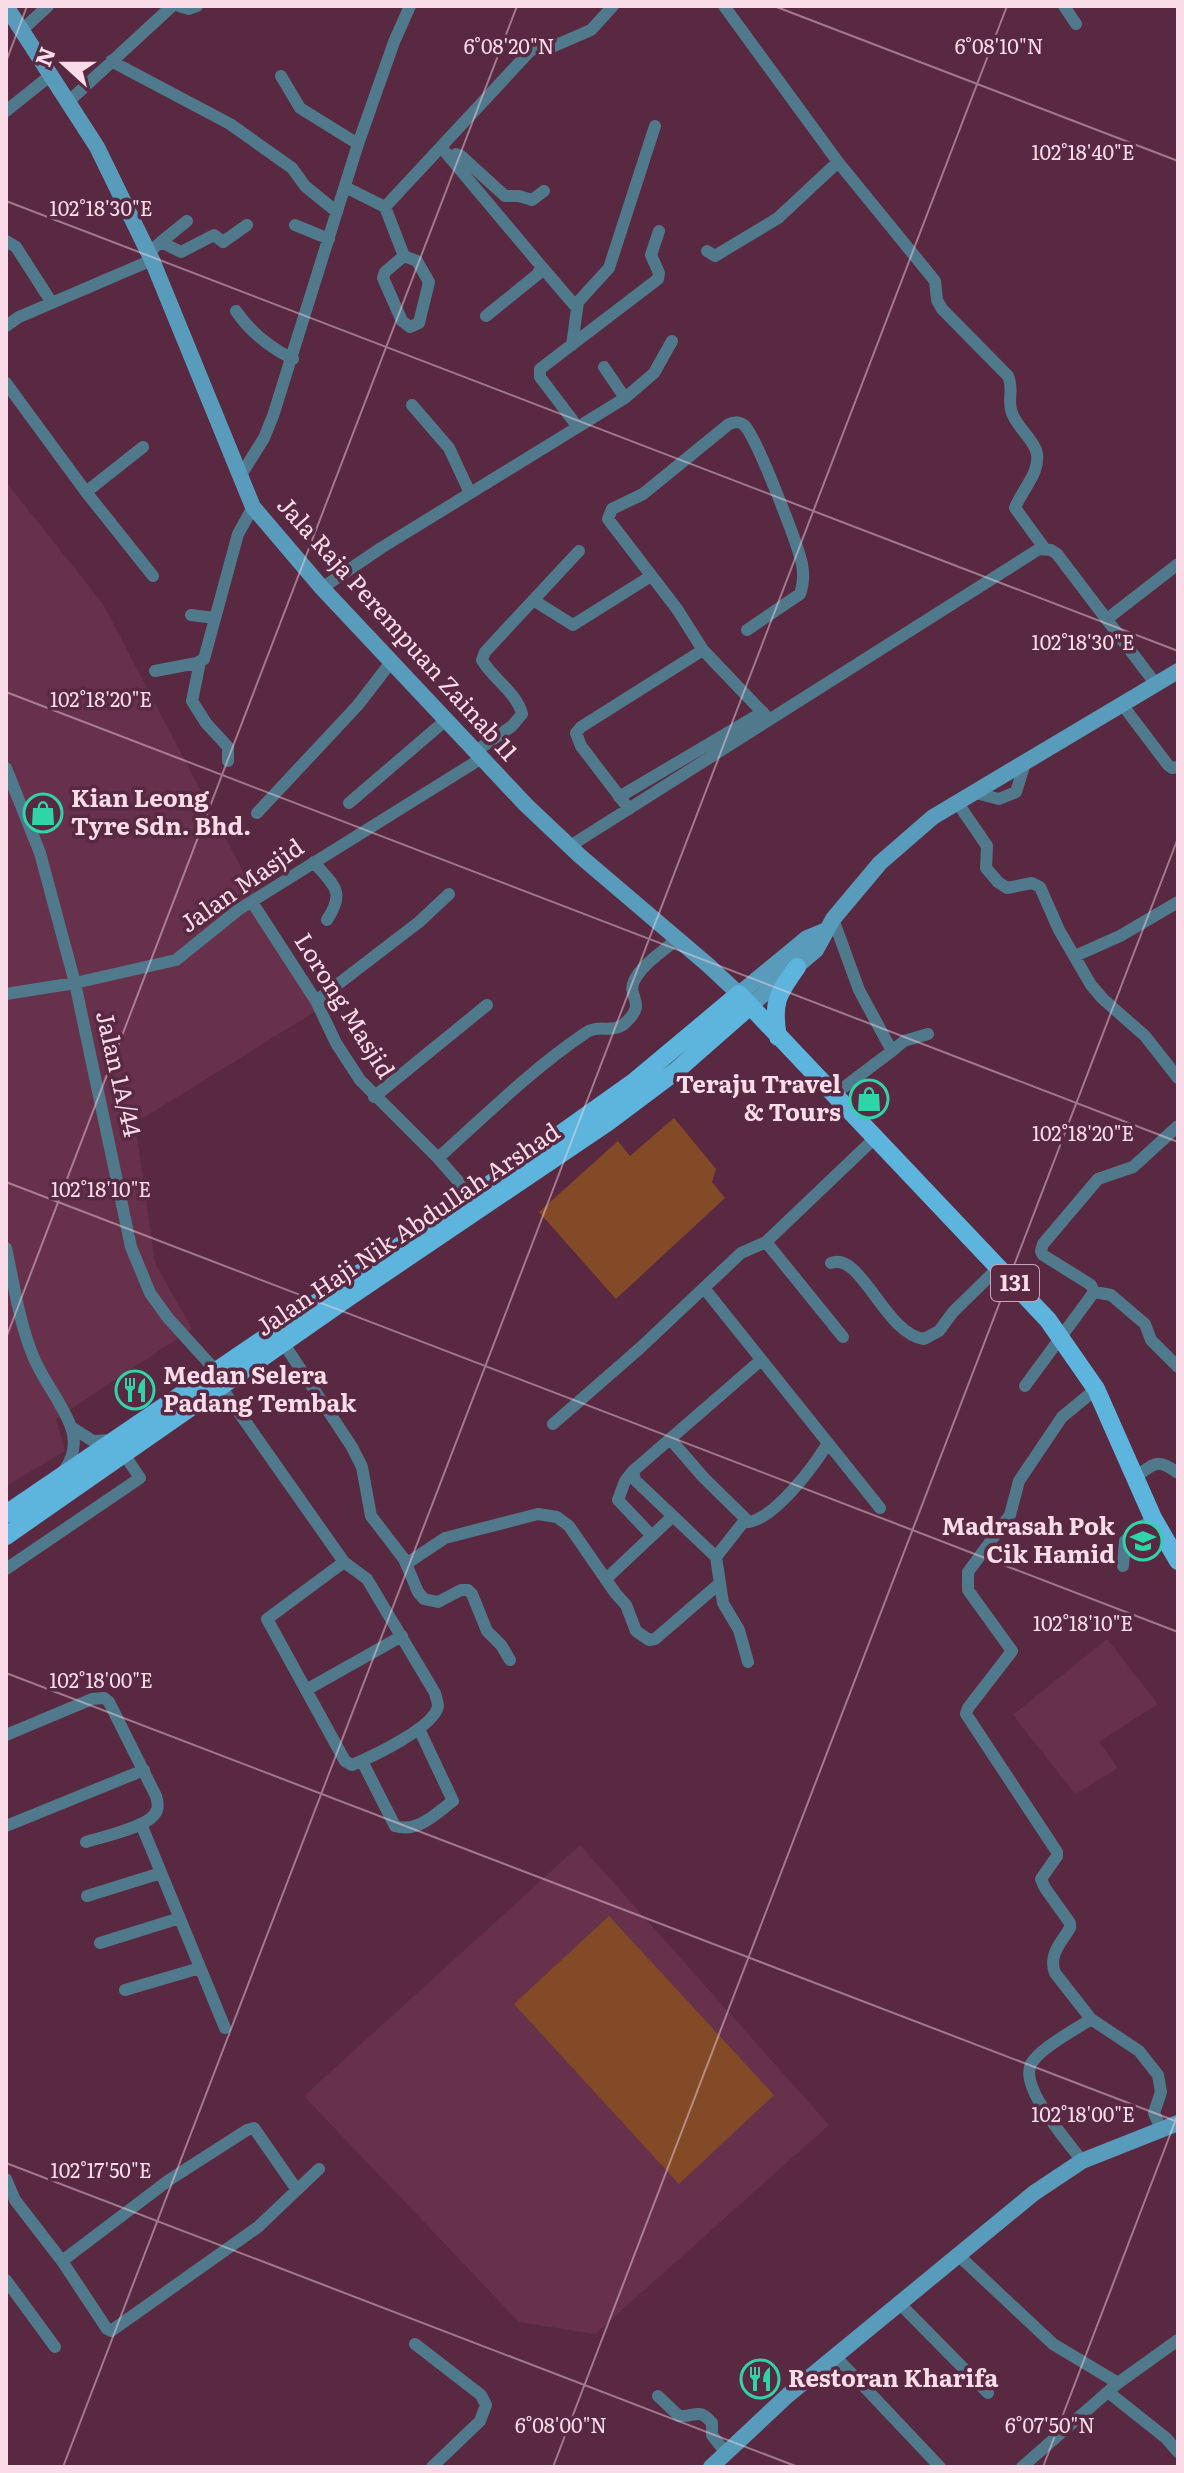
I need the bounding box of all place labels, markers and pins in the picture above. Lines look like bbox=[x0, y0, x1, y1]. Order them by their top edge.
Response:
place label: Kian Leong Tyre Sdn. Bhd. bbox=[71, 779, 251, 842]
shop icon: Kian Leong Tyre Sdn. Bhd. bbox=[22, 792, 64, 834]
place label: Teraju Travel & Tours bbox=[676, 1065, 841, 1128]
shop icon: Teraju Travel & Tours bbox=[848, 1078, 890, 1120]
place label: Medan Selera Padang Tembak bbox=[163, 1356, 357, 1419]
restaurant icon: Medan Selera Padang Tembak bbox=[114, 1369, 156, 1411]
place label: Madrasah Pok Cik Hamid bbox=[942, 1507, 1116, 1570]
school or university icon: Madrasah Pok Cik Hamid bbox=[1122, 1520, 1164, 1562]
restaurant icon: Restoran Kharifa bbox=[739, 2358, 781, 2400]
place label: Restoran Kharifa bbox=[788, 2359, 998, 2394]

